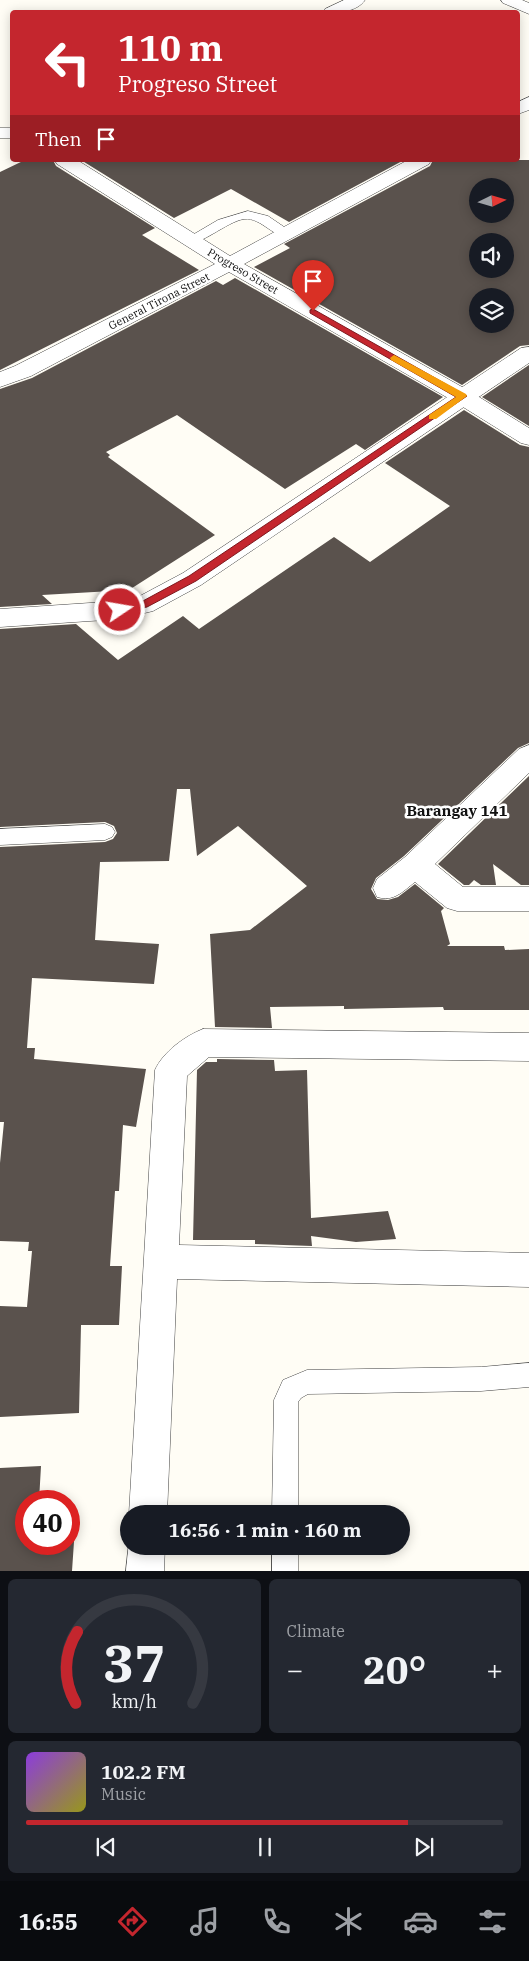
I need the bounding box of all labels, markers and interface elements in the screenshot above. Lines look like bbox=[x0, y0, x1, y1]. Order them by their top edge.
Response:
text: 110 m bbox=[118, 25, 223, 71]
icon: left bbox=[35, 30, 100, 95]
text: Progreso Street bbox=[118, 69, 277, 98]
icon: arrive bbox=[92, 125, 120, 153]
text: Then bbox=[35, 127, 82, 151]
north arrow bbox=[469, 178, 514, 222]
map controls bbox=[469, 178, 514, 333]
button: sound bbox=[469, 233, 514, 278]
street label: Progreso Street bbox=[205, 245, 281, 297]
pin bbox=[292, 260, 334, 311]
icon: arrive bbox=[299, 267, 327, 295]
street label: General Tirona Street bbox=[106, 269, 212, 333]
button: layers bbox=[469, 288, 514, 333]
position arrow bbox=[93, 583, 145, 635]
district label: Barangay 141 bbox=[406, 801, 508, 820]
speed limit sign: 40 bbox=[15, 1490, 80, 1555]
text: 16:56 · 1 min · 160 m bbox=[169, 1518, 361, 1542]
text: Climate bbox=[287, 1621, 345, 1641]
text: 37 bbox=[103, 1629, 165, 1696]
text: 20° bbox=[363, 1645, 426, 1694]
text: − bbox=[287, 1651, 303, 1688]
text: + bbox=[486, 1651, 503, 1688]
text: km/h bbox=[112, 1690, 157, 1713]
text: 102.2 FM bbox=[101, 1760, 186, 1784]
text: Music bbox=[101, 1784, 146, 1804]
icon: previous bbox=[92, 1833, 120, 1861]
icon: pause bbox=[251, 1833, 279, 1861]
icon: next bbox=[410, 1833, 438, 1861]
icon: directions bbox=[115, 1904, 150, 1939]
icon: music bbox=[187, 1904, 222, 1939]
icon: phone bbox=[259, 1904, 294, 1939]
icon: climate bbox=[331, 1904, 366, 1939]
icon: car bbox=[403, 1904, 438, 1939]
icon: filters bbox=[475, 1904, 510, 1939]
text: 16:55 bbox=[19, 1907, 78, 1936]

